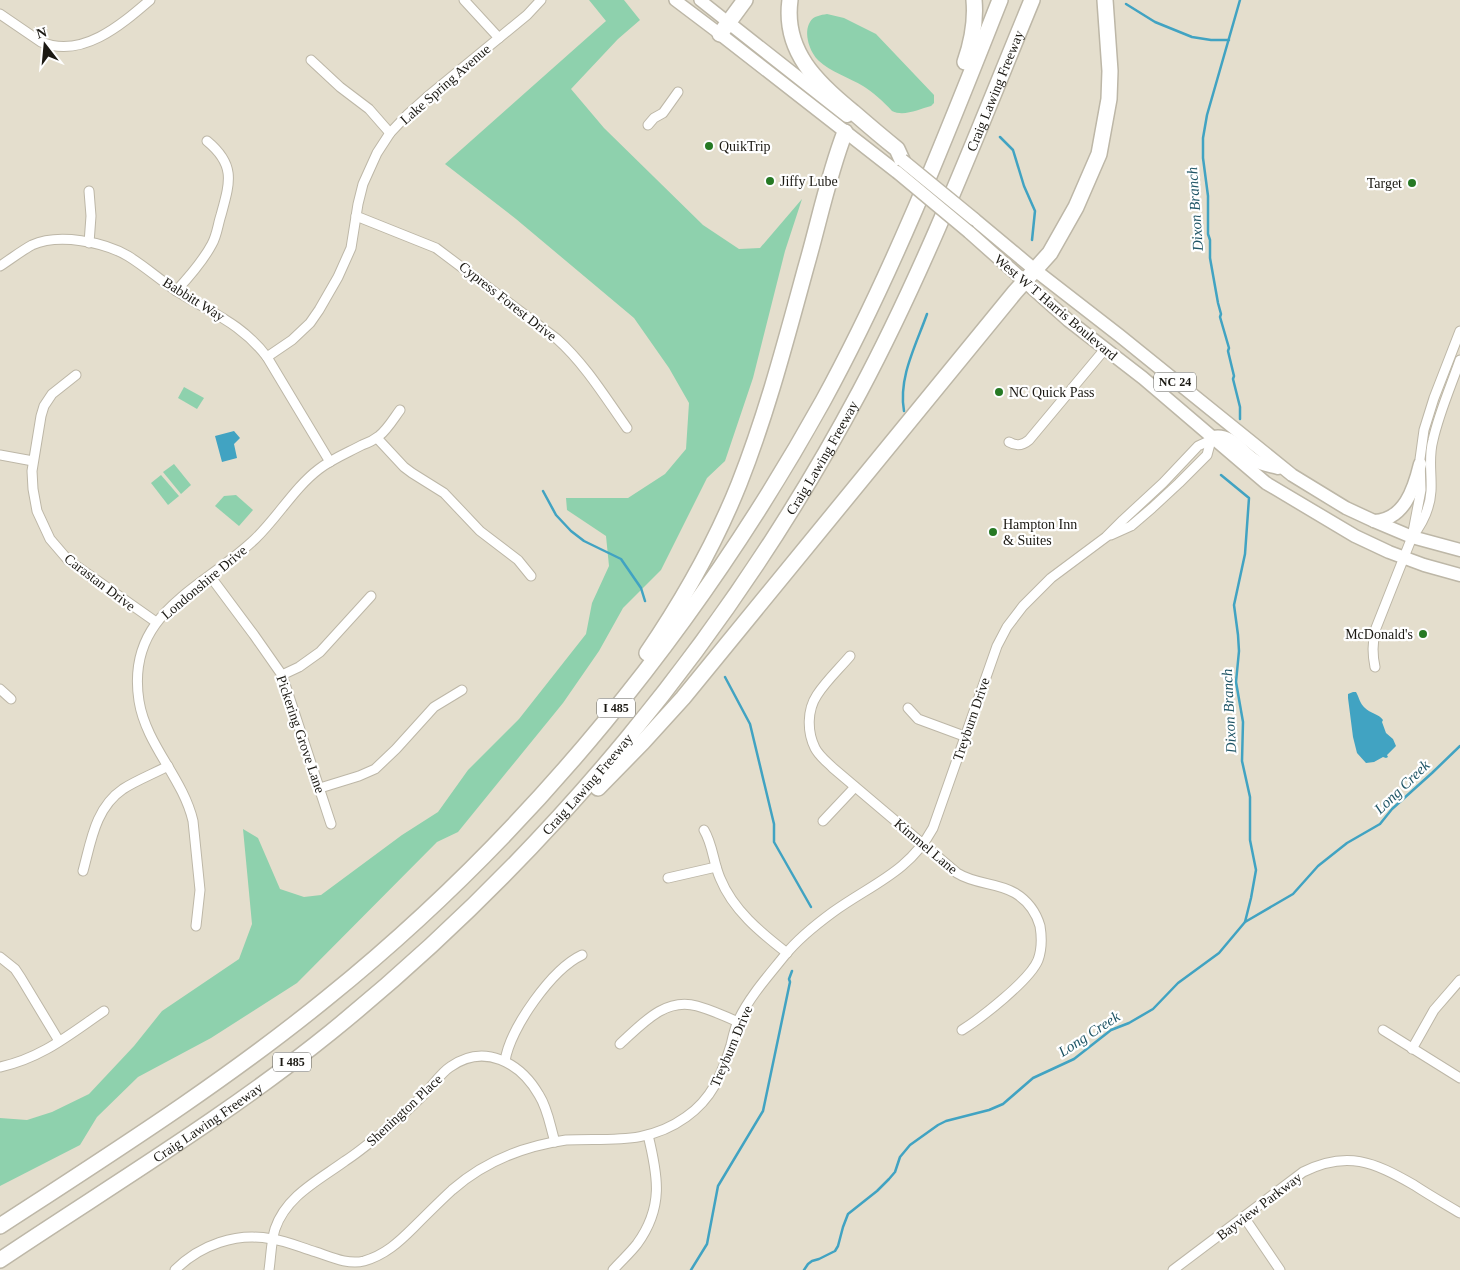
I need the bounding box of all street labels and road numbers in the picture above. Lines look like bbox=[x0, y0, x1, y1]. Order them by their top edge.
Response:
street label: Craig Lawing Freeway bbox=[964, 28, 1027, 154]
street label: Lake Spring Avenue bbox=[397, 41, 493, 127]
street label: West W T Harris Boulevard bbox=[991, 252, 1120, 363]
street label: Cypress Forest Drive bbox=[456, 259, 559, 344]
street label: Babbitt Way bbox=[160, 275, 227, 324]
road number: NC 24 bbox=[1154, 372, 1196, 392]
street label: Craig Lawing Freeway bbox=[783, 398, 861, 518]
street label: Londonshire Drive bbox=[159, 543, 250, 622]
street label: Carastan Drive bbox=[61, 551, 138, 614]
street label: Pickering Grove Lane bbox=[273, 673, 328, 795]
street label: Treyburn Drive bbox=[950, 676, 993, 763]
road number: I 485 bbox=[597, 698, 635, 718]
street label: Craig Lawing Freeway bbox=[539, 731, 636, 838]
street label: Kimmel Lane bbox=[891, 816, 960, 877]
street label: Treyburn Drive bbox=[708, 1003, 755, 1089]
road number: I 485 bbox=[273, 1052, 311, 1072]
street label: Shenington Place bbox=[364, 1072, 445, 1149]
street label: Craig Lawing Freeway bbox=[150, 1080, 265, 1166]
street label: Bayview Parkway bbox=[1214, 1170, 1305, 1243]

